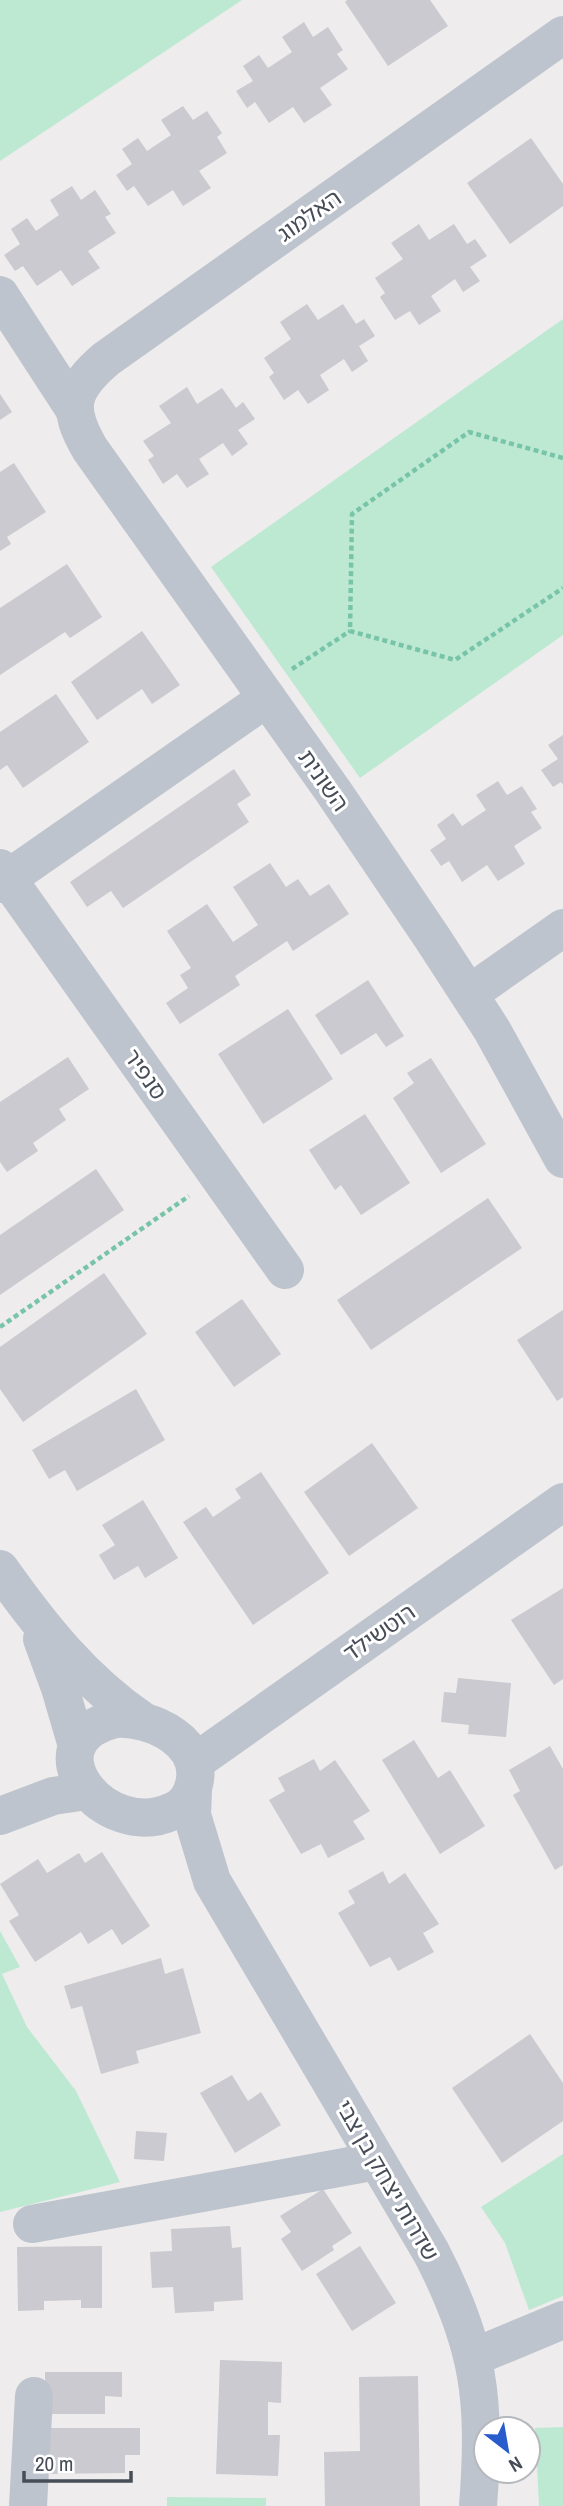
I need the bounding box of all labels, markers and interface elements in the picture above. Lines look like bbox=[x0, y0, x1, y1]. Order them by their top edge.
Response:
street label: האלמוג bbox=[271, 182, 347, 248]
street label: השונית bbox=[292, 743, 356, 817]
street label: סנפיר bbox=[117, 1042, 175, 1106]
street label: רוטשילד bbox=[337, 1596, 421, 1668]
street label: שדרות יצחק בן צבי bbox=[329, 2094, 447, 2266]
north arrow bbox=[472, 2415, 542, 2485]
scale bar bbox=[24, 2440, 131, 2484]
text: 20 m bbox=[35, 2449, 73, 2478]
text: N bbox=[504, 2451, 527, 2479]

